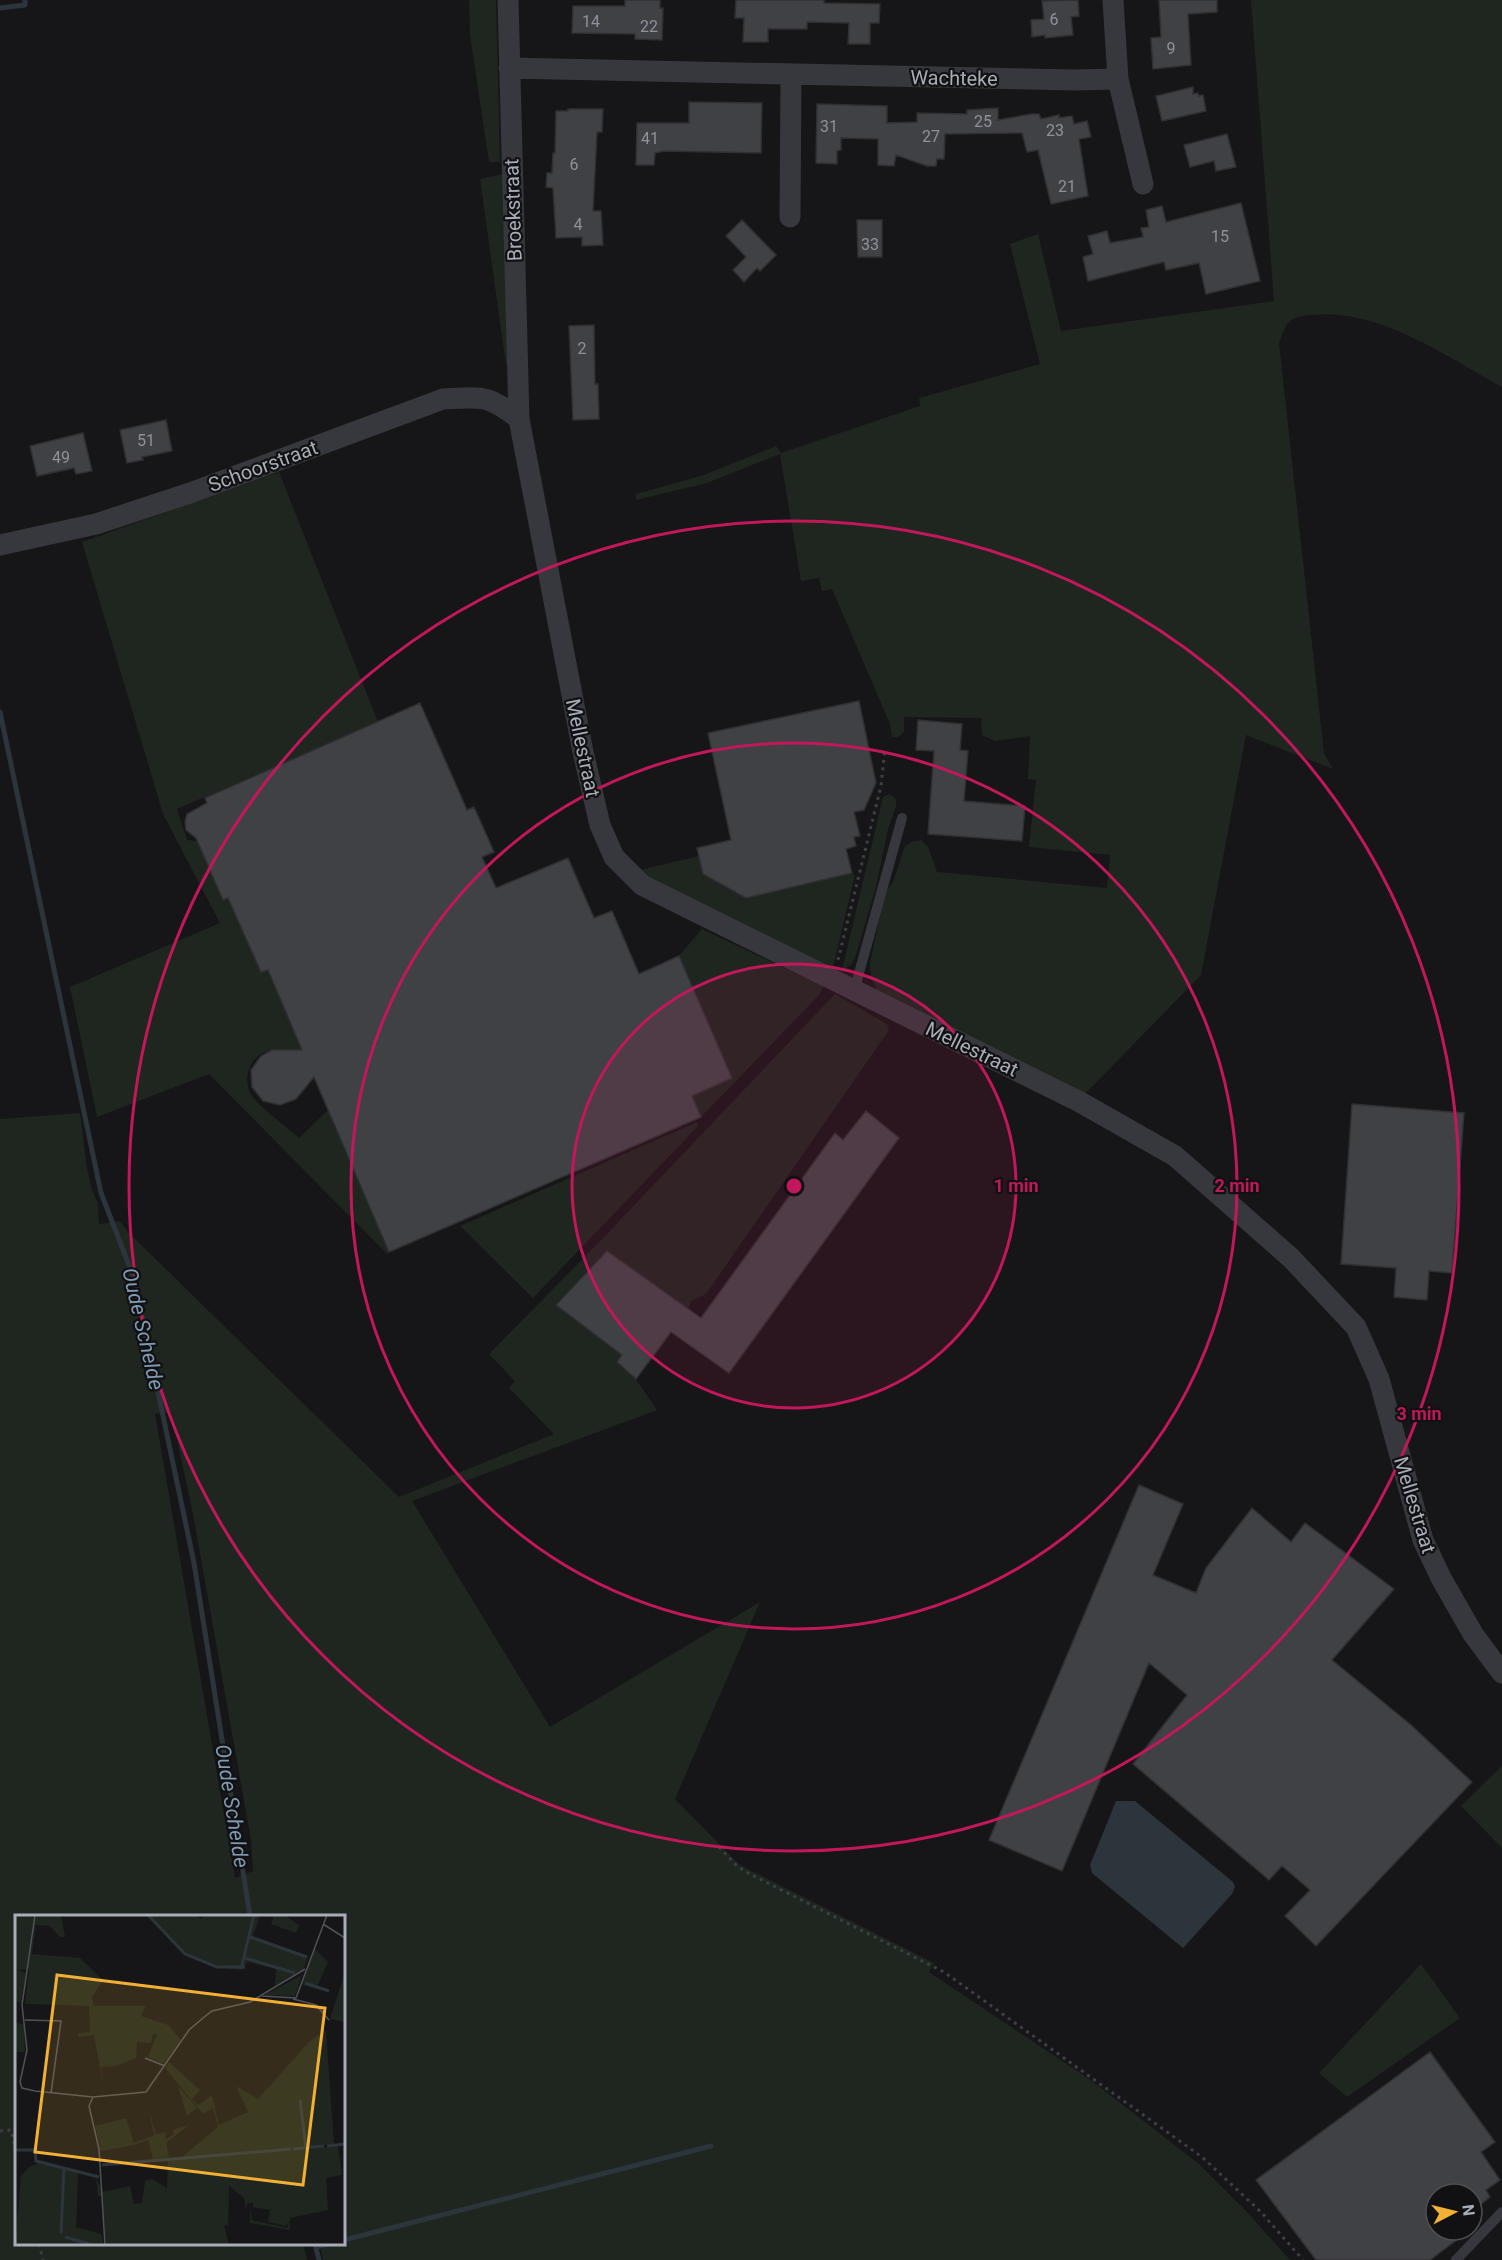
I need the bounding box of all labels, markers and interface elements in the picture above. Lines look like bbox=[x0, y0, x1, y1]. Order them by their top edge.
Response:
house number: 6 bbox=[1050, 10, 1059, 29]
house number: 14 bbox=[582, 12, 600, 31]
house number: 22 bbox=[640, 17, 658, 36]
house number: 9 bbox=[1167, 39, 1176, 58]
street label: Wachteke bbox=[910, 65, 998, 91]
house number: 25 bbox=[974, 112, 992, 131]
house number: 31 bbox=[820, 117, 838, 136]
house number: 23 bbox=[1046, 121, 1064, 140]
house number: 27 bbox=[922, 127, 940, 146]
house number: 41 bbox=[641, 129, 659, 148]
house number: 6 bbox=[570, 155, 579, 174]
street label: Broekstraat bbox=[499, 158, 527, 262]
house number: 21 bbox=[1058, 177, 1076, 196]
house number: 4 bbox=[574, 215, 583, 234]
house number: 15 bbox=[1211, 227, 1229, 246]
house number: 33 bbox=[861, 235, 879, 254]
house number: 2 bbox=[578, 339, 587, 358]
house number: 51 bbox=[137, 431, 155, 450]
street label: Schoorstraat bbox=[205, 435, 321, 497]
house number: 49 bbox=[52, 448, 70, 467]
street label: Mellestraat bbox=[561, 697, 605, 799]
street label: Mellestraat bbox=[922, 1016, 1022, 1082]
text: 1 min bbox=[993, 1175, 1039, 1196]
text: 2 min bbox=[1214, 1175, 1260, 1196]
centre of rings bbox=[784, 1176, 804, 1196]
water label: Oude Schelde bbox=[117, 1266, 169, 1393]
text: 3 min bbox=[1396, 1403, 1442, 1424]
street label: Mellestraat bbox=[1389, 1454, 1441, 1556]
water label: Oude Schelde bbox=[210, 1743, 254, 1870]
inset map bbox=[15, 1915, 345, 2245]
north arrow bbox=[1424, 2182, 1484, 2242]
text: N bbox=[1458, 2203, 1479, 2217]

